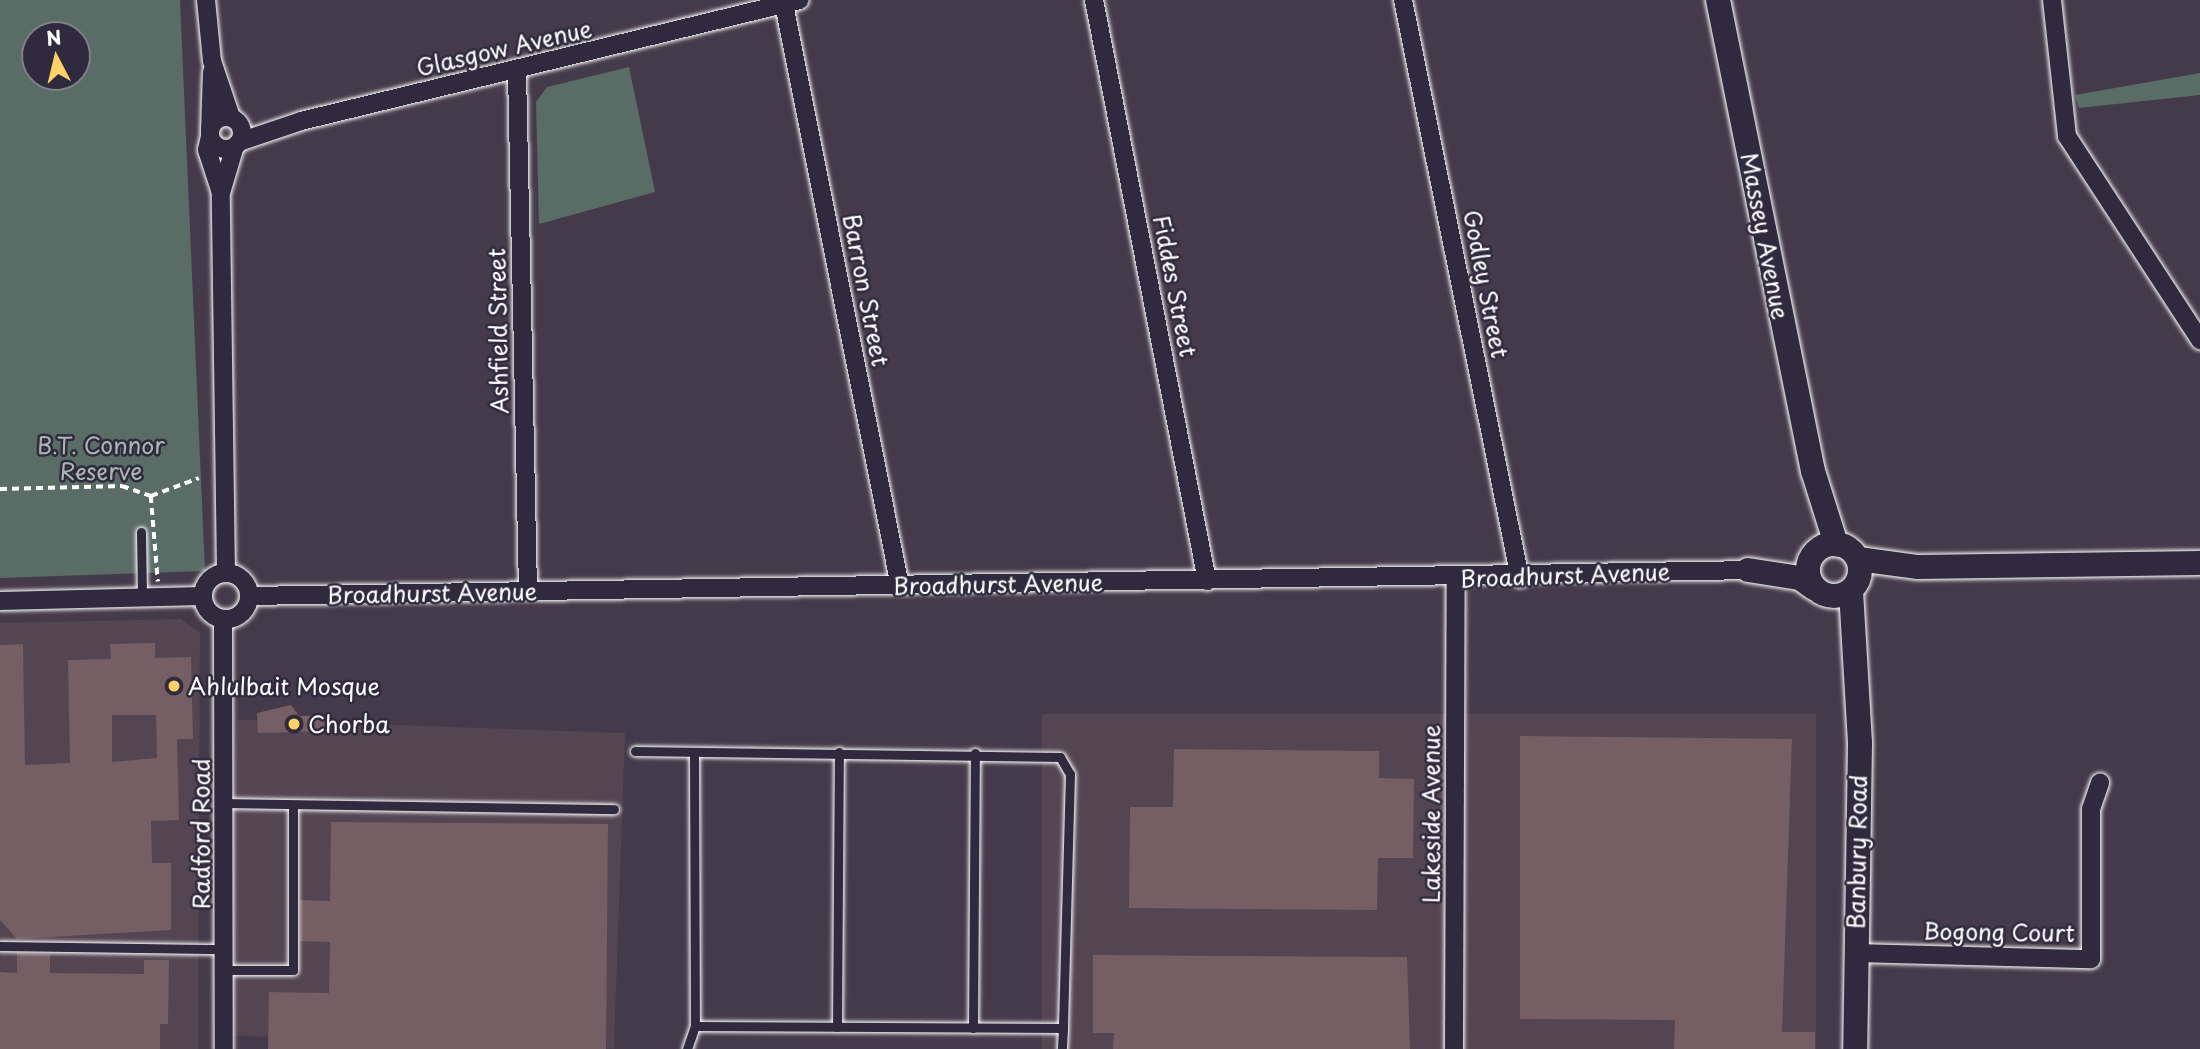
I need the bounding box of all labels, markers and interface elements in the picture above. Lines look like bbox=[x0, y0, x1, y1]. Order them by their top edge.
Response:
street label: Glasgow Avenue bbox=[413, 14, 595, 82]
north arrow bbox=[21, 21, 91, 91]
text: N bbox=[45, 22, 63, 52]
street label: Massey Avenue bbox=[1735, 151, 1795, 321]
street label: Godley Street bbox=[1458, 206, 1514, 362]
street label: Barron Street bbox=[838, 212, 894, 368]
street label: Fiddes Street bbox=[1148, 212, 1202, 360]
street label: Ashfield Street bbox=[483, 248, 513, 414]
park label: B.T. Connor Reserve bbox=[37, 431, 165, 485]
street label: Broadhurst Avenue bbox=[1460, 558, 1670, 592]
street label: Broadhurst Avenue bbox=[893, 568, 1103, 600]
street label: Broadhurst Avenue bbox=[327, 577, 537, 609]
place label: Ahlulbait Mosque bbox=[188, 672, 380, 700]
marker: Ahlulbait Mosque bbox=[166, 678, 182, 694]
place label: Chorba bbox=[308, 710, 390, 738]
marker: Chorba bbox=[286, 716, 302, 732]
street label: Lakeside Avenue bbox=[1417, 724, 1445, 904]
street label: Radford Road bbox=[187, 758, 215, 910]
street label: Banbury Road bbox=[1842, 773, 1872, 931]
street label: Bogong Court bbox=[1923, 917, 2075, 947]

